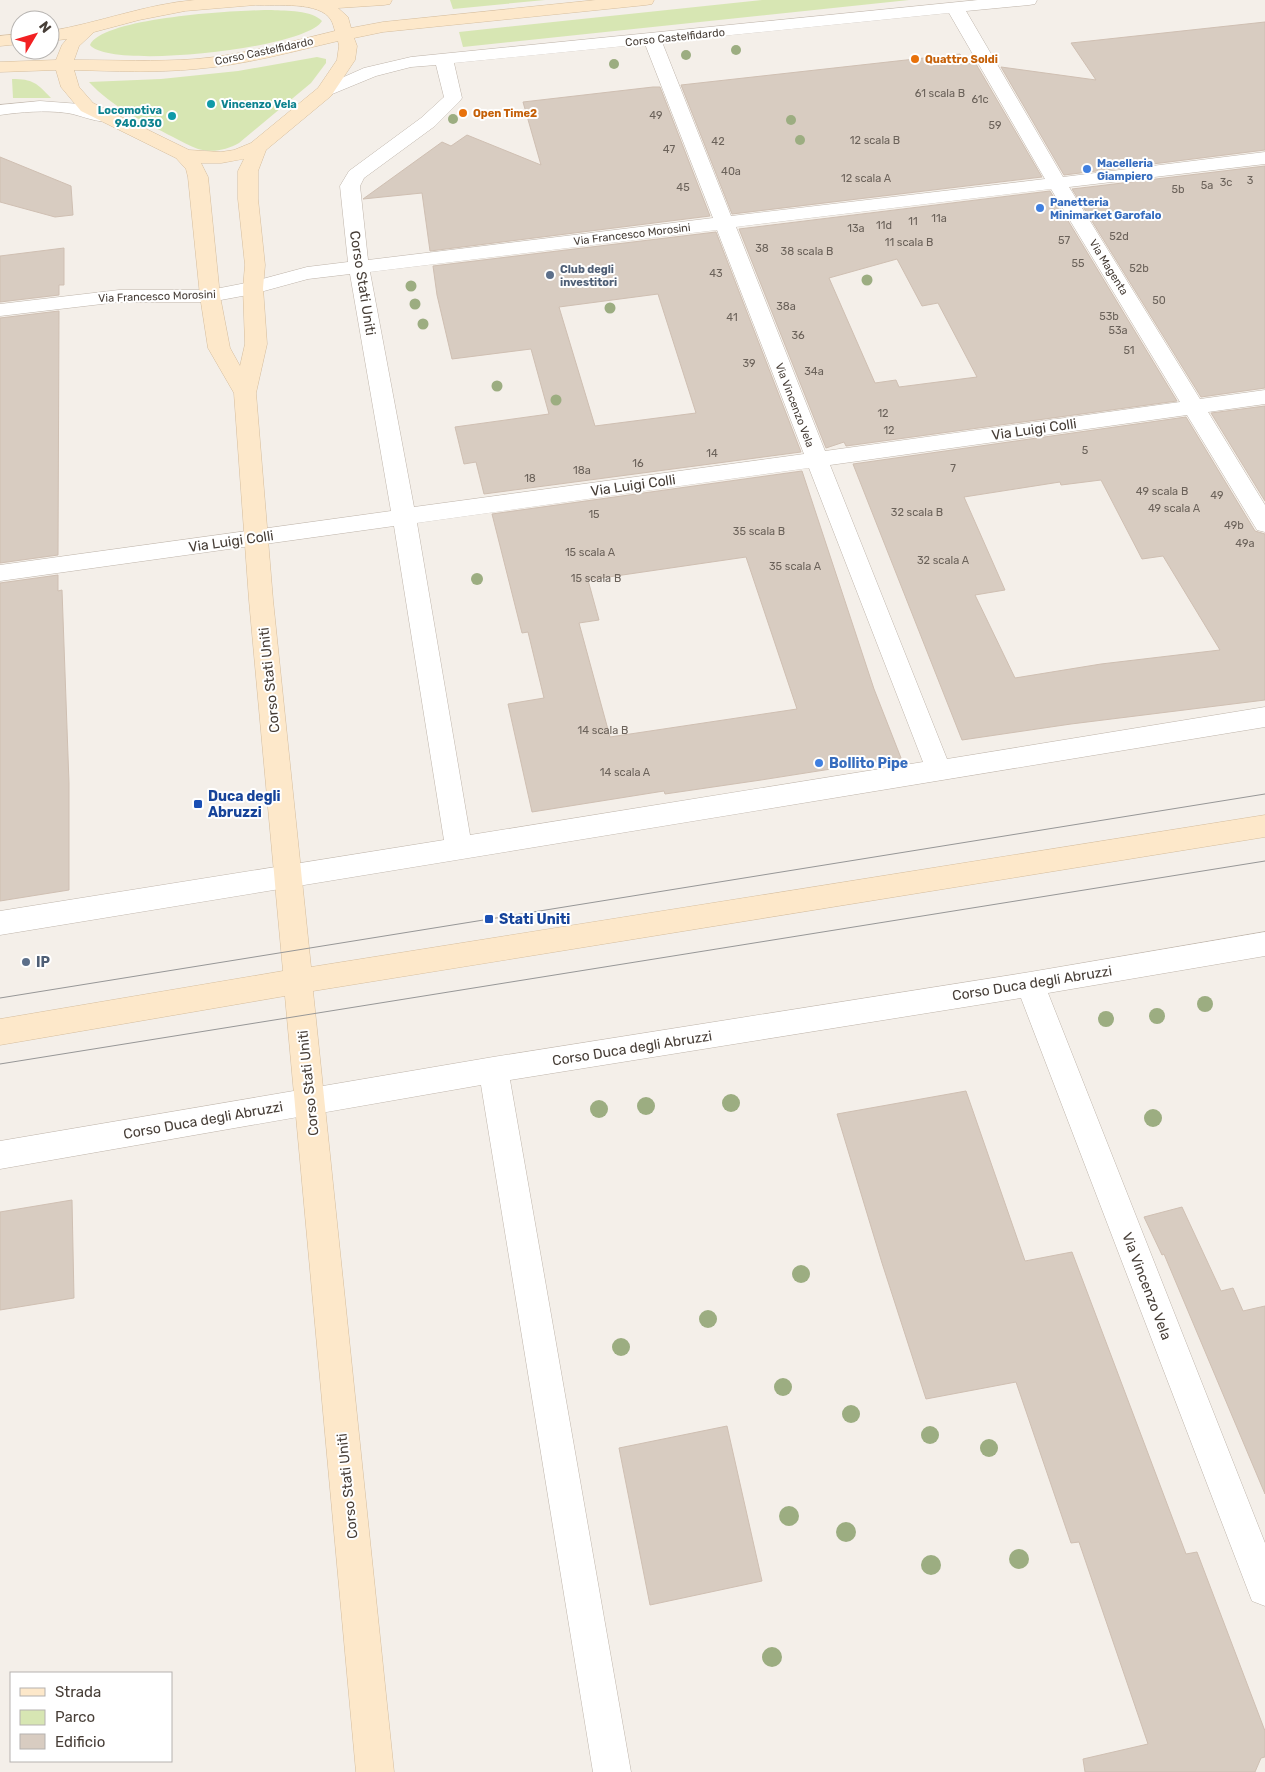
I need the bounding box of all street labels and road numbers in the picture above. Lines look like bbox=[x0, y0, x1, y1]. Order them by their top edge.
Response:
street label: Corso Castelfidardo bbox=[625, 26, 726, 49]
street label: Corso Castelfidardo bbox=[214, 35, 314, 68]
street label: Via Francesco Morosini bbox=[573, 221, 691, 248]
street label: Corso Stati Uniti bbox=[346, 229, 379, 337]
street label: Via Magenta bbox=[1086, 237, 1131, 297]
street label: Via Francesco Morosini bbox=[98, 288, 216, 305]
street label: Via Vincenzo Vela bbox=[772, 361, 817, 449]
street label: Via Luigi Colli bbox=[990, 415, 1078, 444]
street label: Via Luigi Colli bbox=[589, 471, 677, 500]
street label: Via Luigi Colli bbox=[187, 527, 275, 556]
street label: Corso Stati Uniti bbox=[256, 626, 283, 734]
street label: Corso Duca degli Abruzzi bbox=[951, 962, 1113, 1005]
street label: Corso Duca degli Abruzzi bbox=[551, 1027, 713, 1070]
street label: Corso Stati Uniti bbox=[295, 1029, 322, 1137]
street label: Corso Duca degli Abruzzi bbox=[122, 1098, 284, 1143]
street label: Via Vincenzo Vela bbox=[1118, 1230, 1175, 1342]
street label: Corso Stati Uniti bbox=[334, 1432, 361, 1540]

